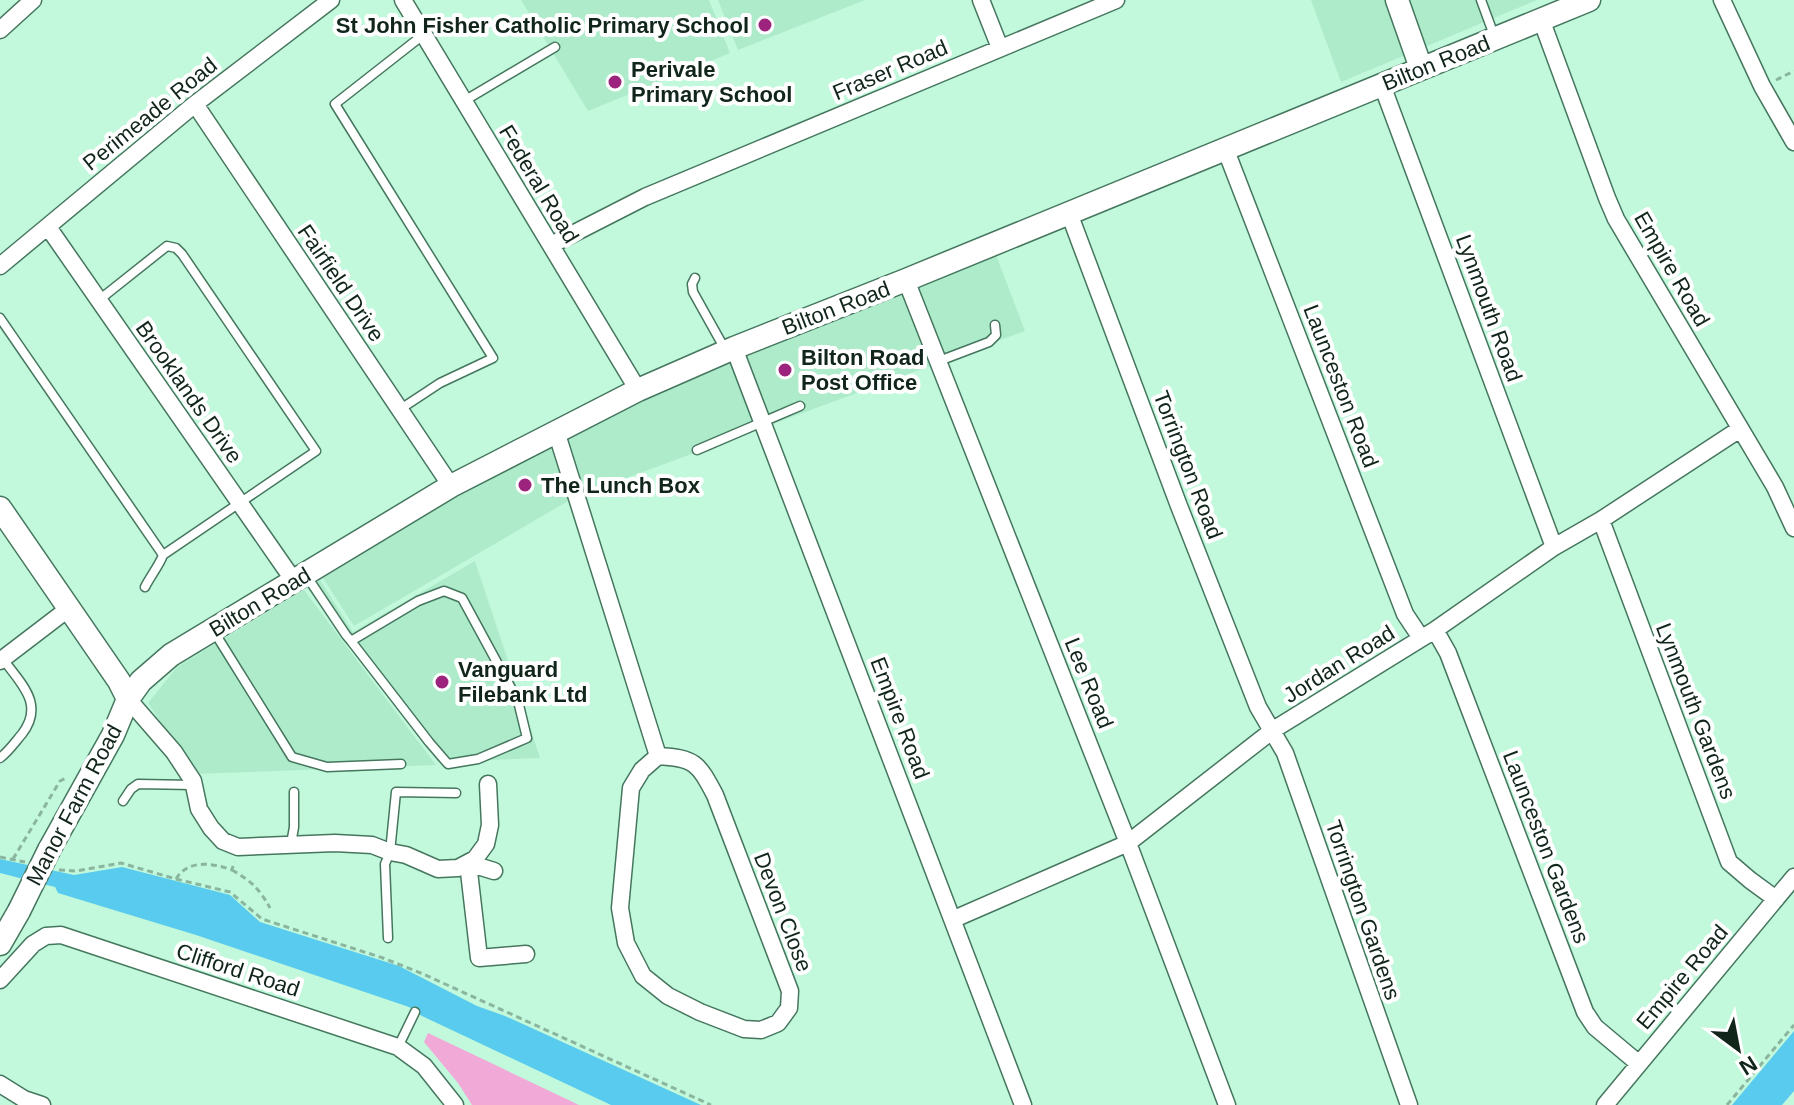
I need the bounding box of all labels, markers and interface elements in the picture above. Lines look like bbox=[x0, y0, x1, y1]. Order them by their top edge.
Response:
place label: St John Fisher Catholic Primary School bbox=[336, 13, 749, 38]
marker: St John Fisher Catholic Primary School bbox=[756, 16, 774, 34]
street label: Bilton Road bbox=[1379, 30, 1493, 96]
street label: Fraser Road bbox=[829, 35, 951, 105]
street label: Perimeade Road bbox=[78, 52, 222, 176]
place label: Perivale Primary School bbox=[631, 57, 792, 107]
marker: Perivale Primary School bbox=[606, 73, 624, 91]
street label: Federal Road bbox=[494, 120, 584, 248]
street label: Empire Road bbox=[1629, 207, 1715, 331]
street label: Fairfield Drive bbox=[293, 220, 389, 346]
street label: Lynmouth Road bbox=[1451, 231, 1527, 385]
street label: Bilton Road bbox=[778, 276, 894, 340]
street label: Launceston Road bbox=[1298, 301, 1384, 471]
street label: Brooklands Drive bbox=[131, 316, 247, 468]
place label: Bilton Road Post Office bbox=[801, 345, 924, 395]
marker: Bilton Road Post Office bbox=[776, 361, 794, 379]
street label: Torrington Road bbox=[1148, 387, 1228, 543]
place label: The Lunch Box bbox=[541, 473, 701, 498]
marker: The Lunch Box bbox=[516, 476, 534, 494]
street label: Bilton Road bbox=[205, 562, 315, 642]
street label: Jordan Road bbox=[1279, 620, 1399, 708]
street label: Lynmouth Gardens bbox=[1651, 620, 1741, 802]
street label: Lee Road bbox=[1060, 634, 1118, 732]
street label: Empire Road bbox=[865, 654, 935, 782]
place label: Vanguard Filebank Ltd bbox=[458, 657, 588, 707]
marker: Vanguard Filebank Ltd bbox=[433, 673, 451, 691]
street label: Manor Farm Road bbox=[21, 720, 127, 890]
street label: Launceston Gardens bbox=[1498, 747, 1594, 947]
street label: Torrington Gardens bbox=[1321, 817, 1405, 1003]
street label: Devon Close bbox=[749, 849, 817, 975]
street label: Empire Road bbox=[1631, 920, 1733, 1034]
street label: Clifford Road bbox=[173, 938, 303, 1002]
north arrow bbox=[1698, 1009, 1778, 1089]
text: N bbox=[1735, 1051, 1762, 1080]

